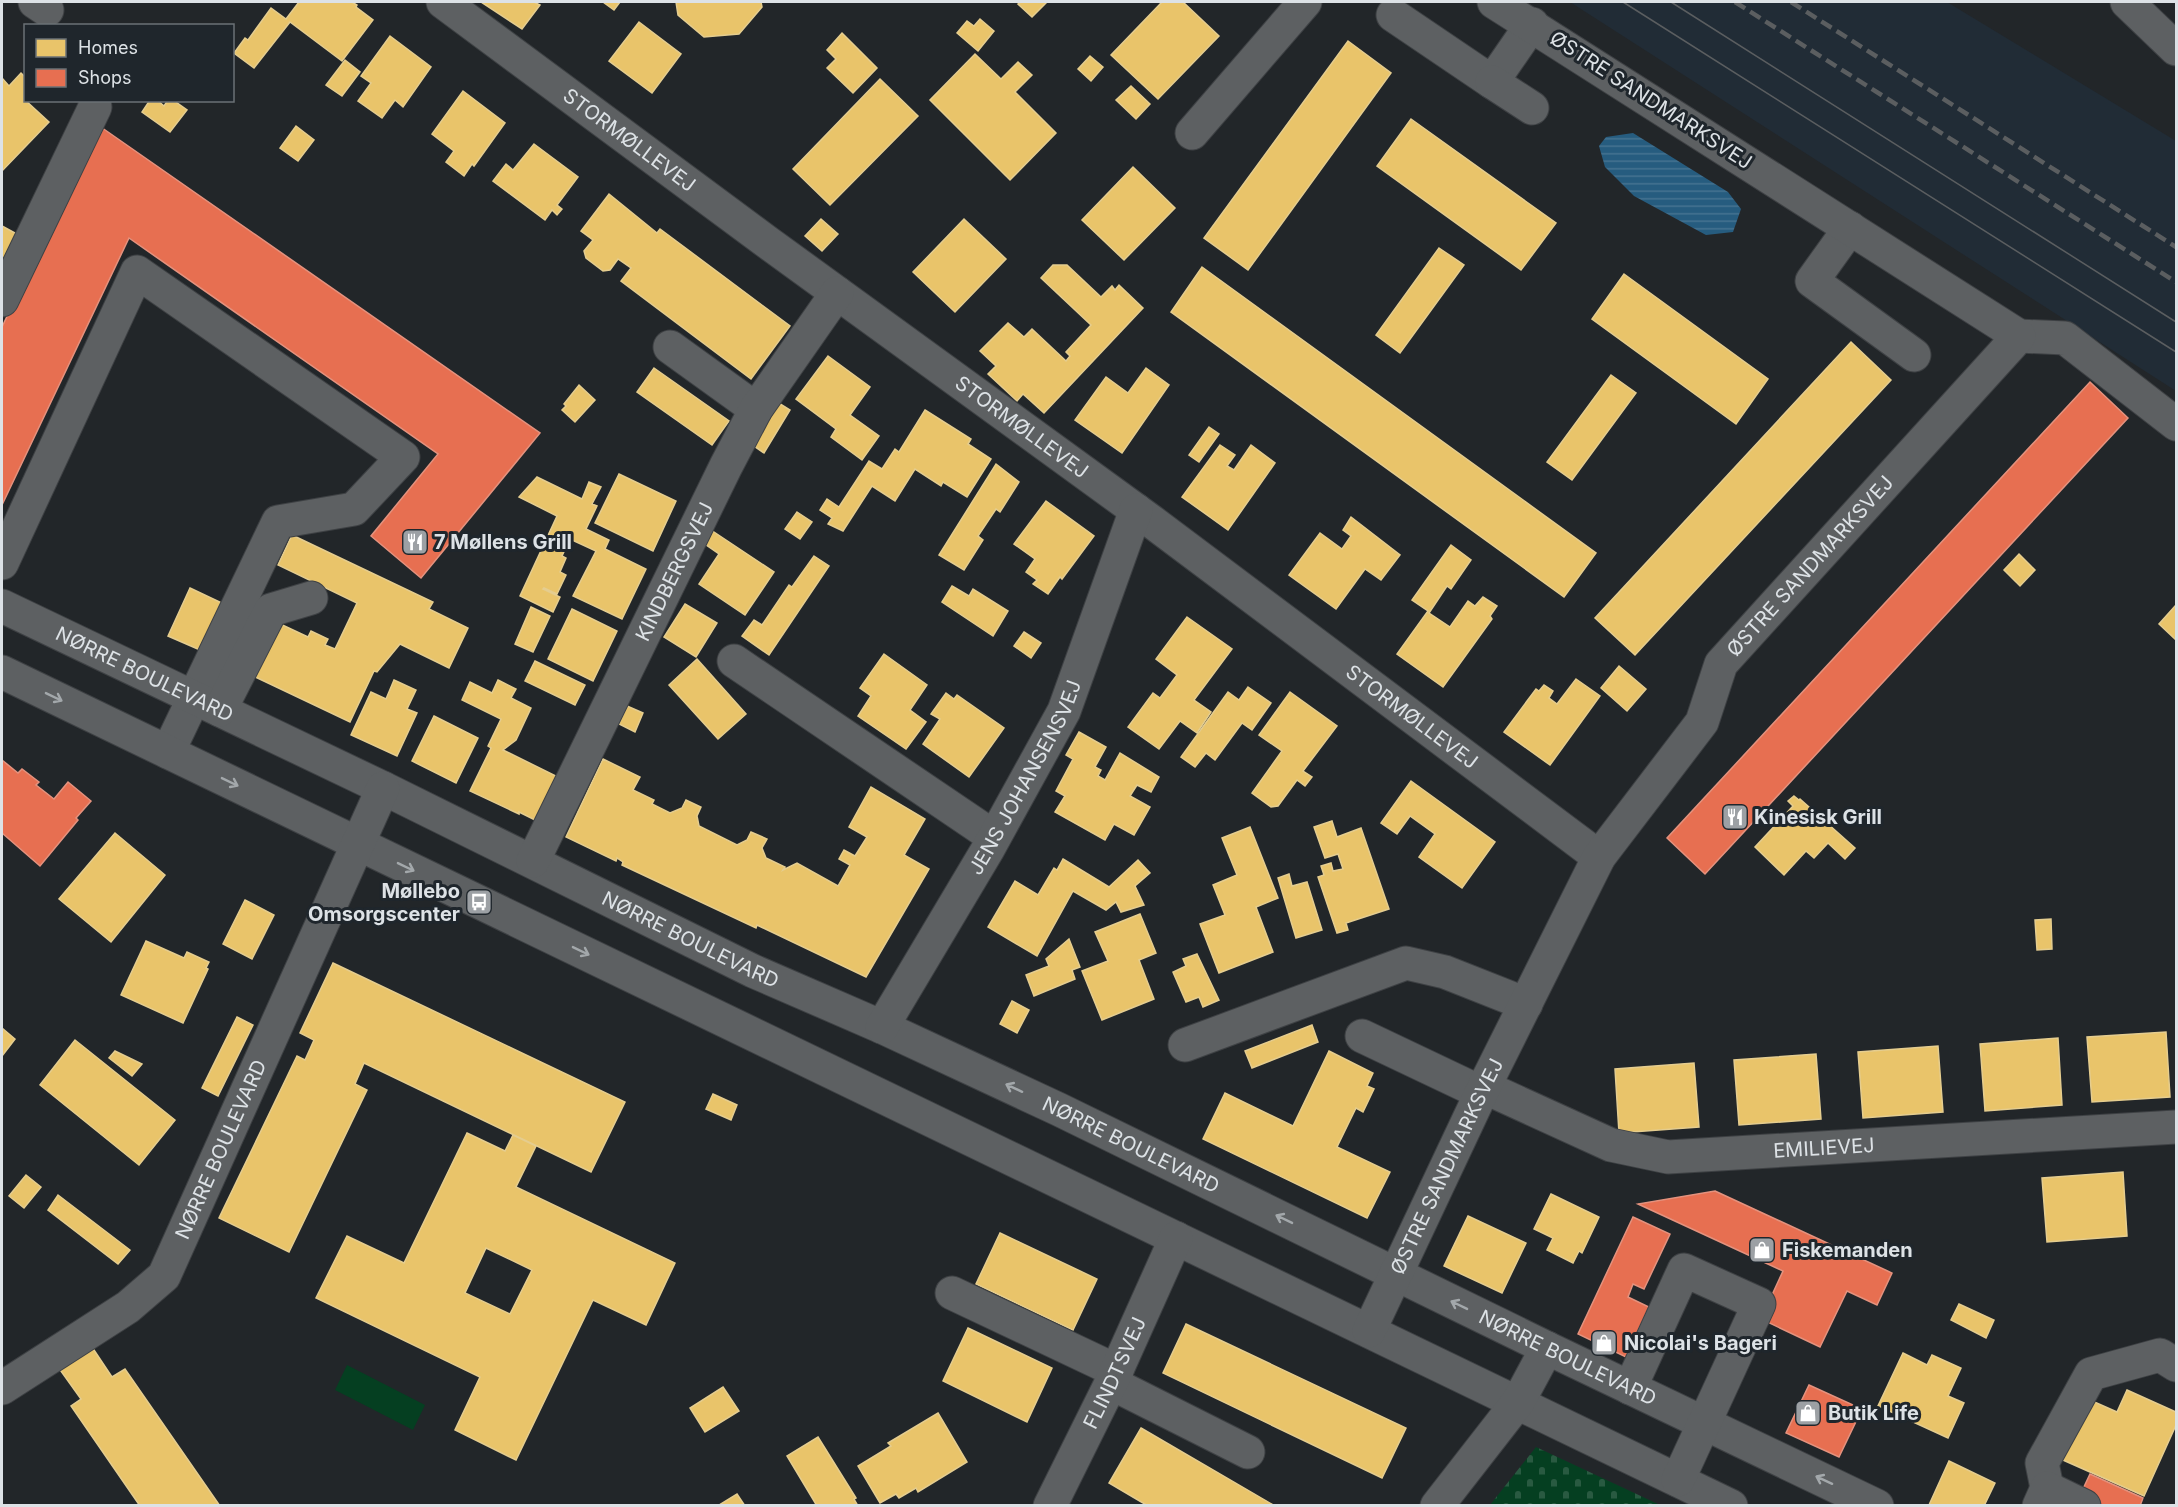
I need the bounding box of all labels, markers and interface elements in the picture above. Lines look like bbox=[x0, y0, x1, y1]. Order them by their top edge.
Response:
legend bbox=[24, 24, 234, 102]
street label: ØSTRE SANDMARKSVEJ bbox=[1546, 26, 1756, 174]
text: Homes bbox=[78, 37, 138, 58]
text: Shops bbox=[78, 67, 132, 88]
street label: STORMØLLEVEJ bbox=[559, 83, 700, 197]
street label: STORMØLLEVEJ bbox=[950, 371, 1093, 483]
street label: ØSTRE SANDMARKSVEJ bbox=[1722, 471, 1898, 661]
street label: KINDBERGSVEJ bbox=[630, 498, 718, 645]
restaurant icon: 7 Møllens Grill bbox=[400, 527, 430, 557]
place label: 7 Møllens Grill bbox=[434, 530, 572, 554]
street label: NØRRE BOULEVARD bbox=[52, 621, 237, 727]
street label: STORMØLLEVEJ bbox=[1341, 659, 1483, 774]
street label: JENS JOHANSENSVEJ bbox=[963, 677, 1086, 879]
one-way arrow bbox=[45, 692, 63, 704]
one-way arrow bbox=[220, 777, 238, 788]
restaurant icon: Kinesisk Grill bbox=[1720, 802, 1750, 832]
place label: Kinesisk Grill bbox=[1754, 805, 1882, 829]
one-way arrow bbox=[396, 861, 414, 873]
place label: Møllebo Omsorgscenter bbox=[308, 879, 460, 926]
street label: NØRRE BOULEVARD bbox=[598, 886, 783, 993]
bus stop icon: Møllebo Omsorgscenter bbox=[464, 887, 494, 917]
one-way arrow bbox=[572, 946, 590, 958]
street label: ØSTRE SANDMARKSVEJ bbox=[1385, 1055, 1508, 1278]
street label: NØRRE BOULEVARD bbox=[170, 1056, 271, 1243]
one-way arrow bbox=[1005, 1082, 1023, 1094]
street label: NØRRE BOULEVARD bbox=[1039, 1091, 1223, 1198]
street label: EMILIEVEJ bbox=[1773, 1133, 1875, 1163]
one-way arrow bbox=[1275, 1213, 1293, 1225]
shop icon: Fiskemanden bbox=[1747, 1235, 1777, 1265]
place label: Fiskemanden bbox=[1782, 1238, 1913, 1262]
one-way arrow bbox=[1450, 1298, 1468, 1310]
street label: NØRRE BOULEVARD bbox=[1475, 1305, 1660, 1411]
street label: FLINDTSVEJ bbox=[1078, 1313, 1151, 1433]
shop icon: Nicolai's Bageri bbox=[1589, 1328, 1619, 1358]
place label: Nicolai's Bageri bbox=[1624, 1331, 1777, 1355]
shop icon: Butik Life bbox=[1793, 1398, 1823, 1428]
place label: Butik Life bbox=[1828, 1401, 1919, 1425]
one-way arrow bbox=[1815, 1474, 1833, 1486]

